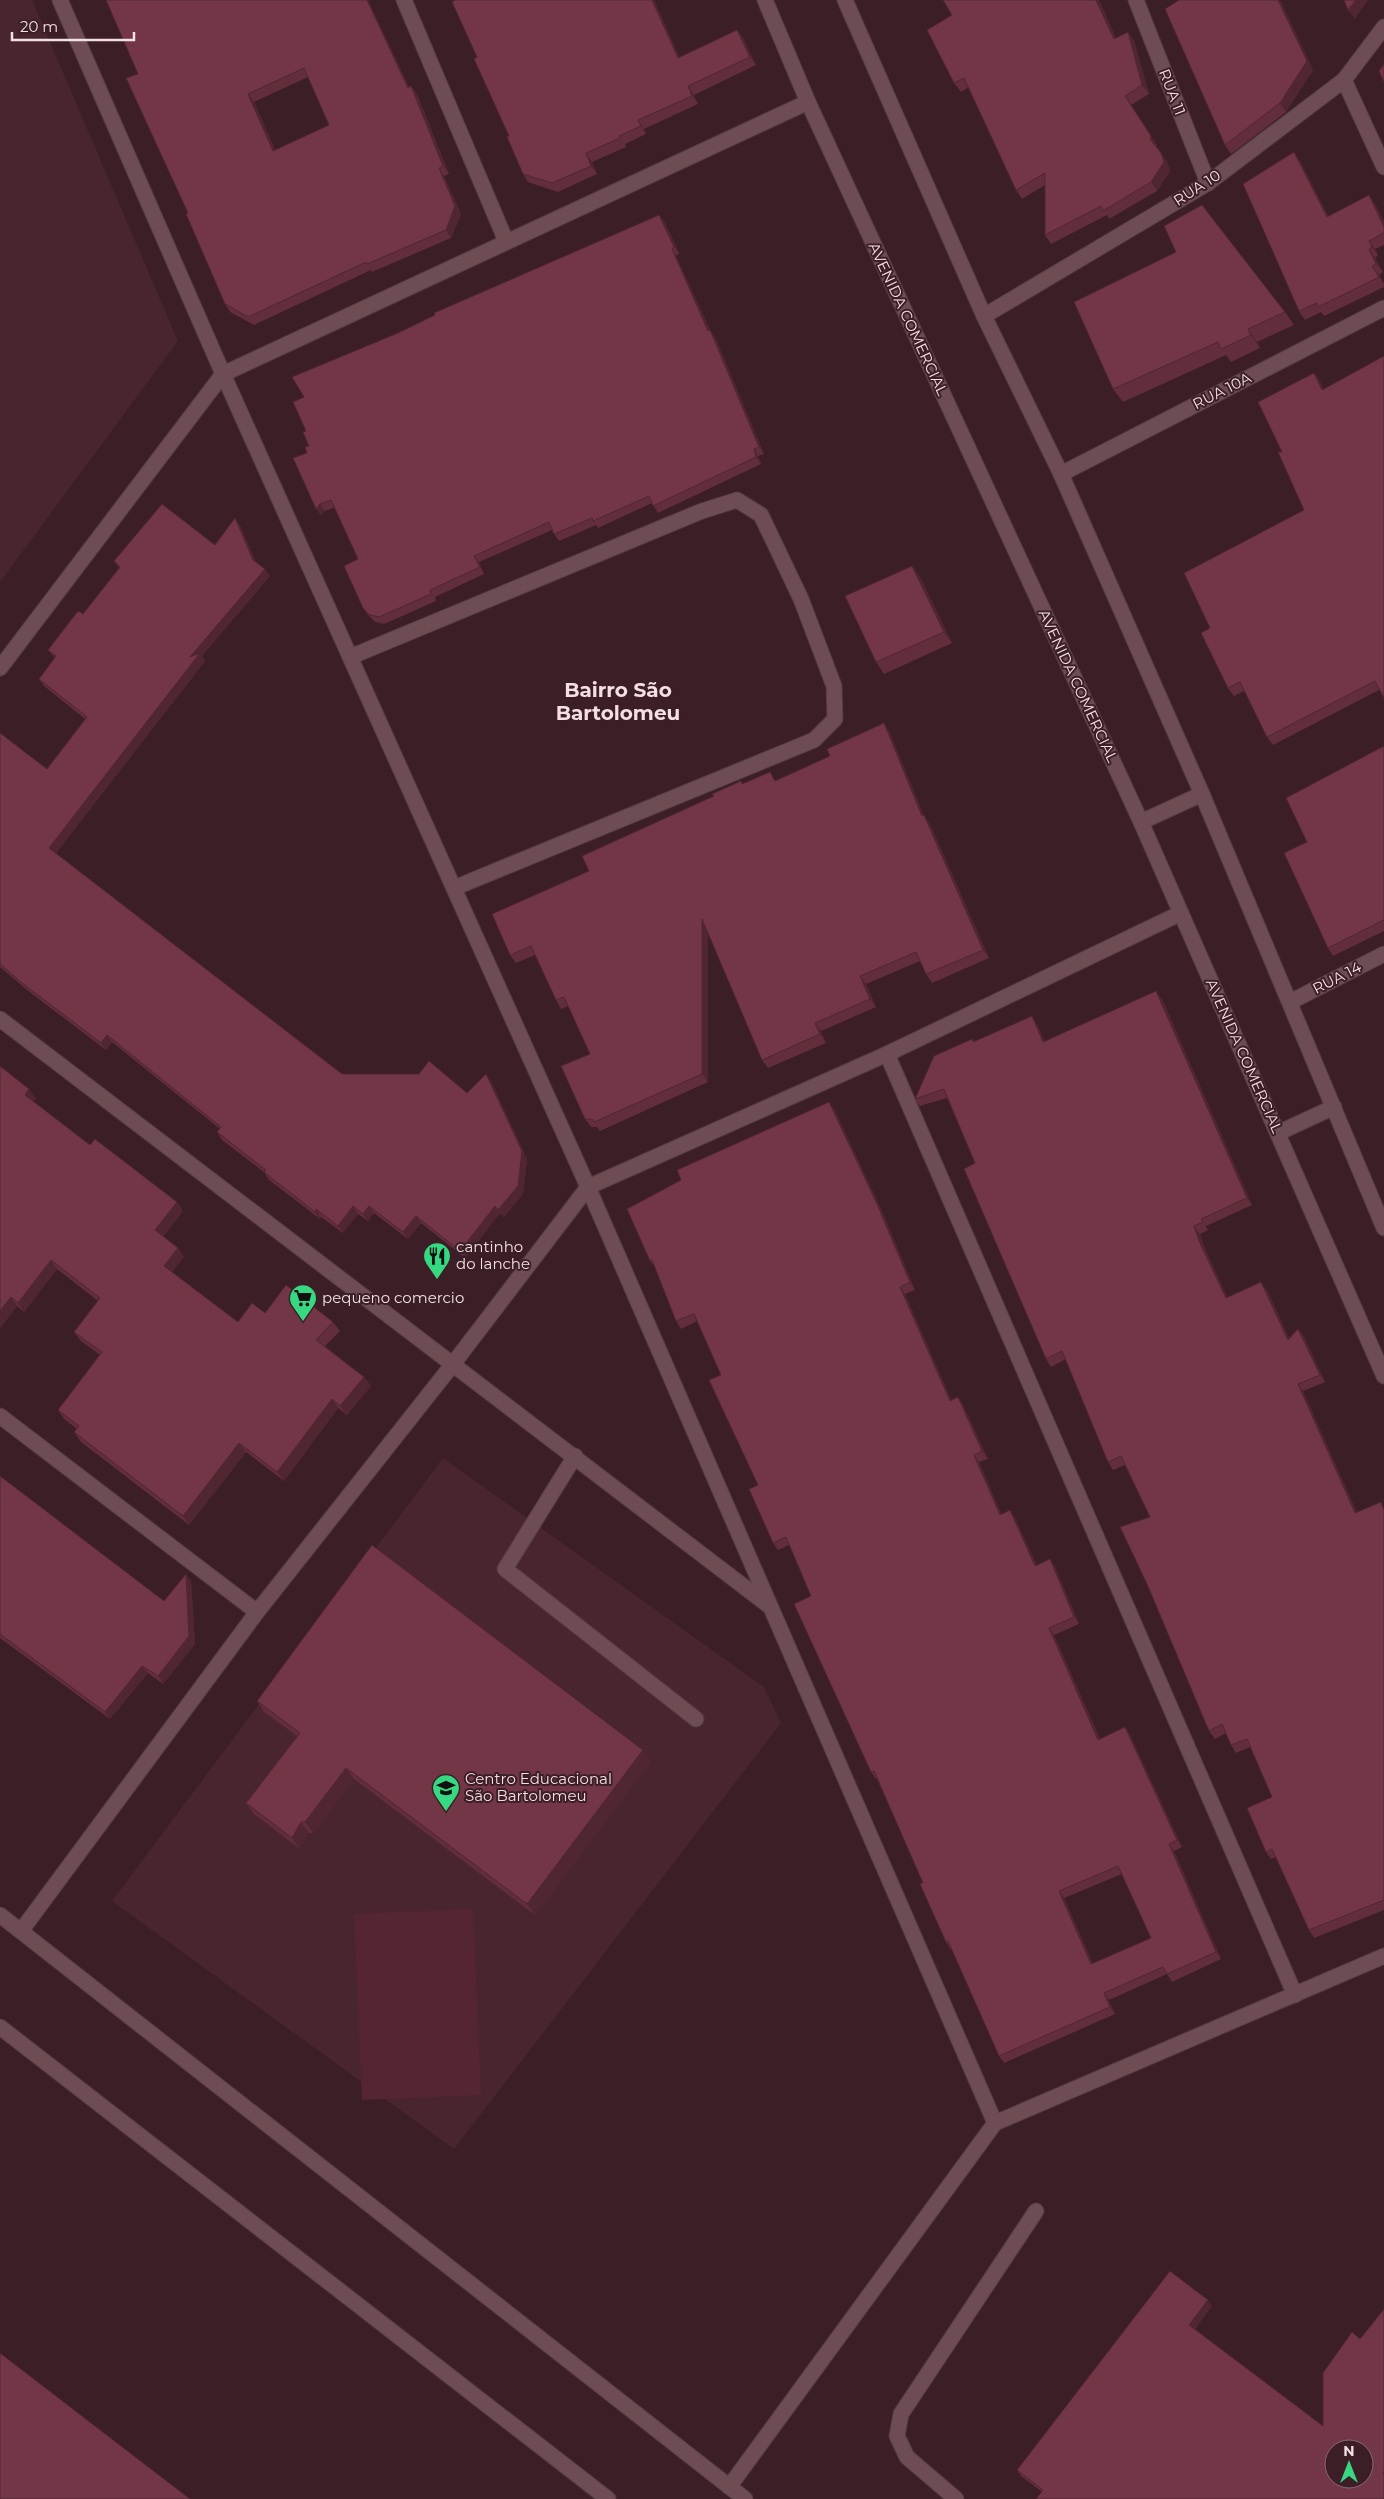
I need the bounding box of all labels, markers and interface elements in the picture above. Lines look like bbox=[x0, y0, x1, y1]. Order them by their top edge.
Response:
scale bar bbox=[12, 10, 135, 42]
text: 20 m bbox=[20, 17, 58, 36]
street label: RUA 11 bbox=[1155, 66, 1190, 118]
street label: RUA 10 bbox=[1170, 165, 1224, 210]
street label: AVENIDA COMERCIAL bbox=[865, 239, 952, 399]
street label: RUA 10A bbox=[1189, 368, 1254, 413]
street label: AVENIDA COMERCIAL bbox=[1035, 606, 1122, 766]
district label: Bairro São Bartolomeu bbox=[556, 678, 680, 725]
street label: RUA 14 bbox=[1309, 957, 1365, 998]
street label: AVENIDA COMERCIAL bbox=[1202, 976, 1287, 1136]
place label: cantinho do lanche bbox=[456, 1237, 530, 1273]
restaurant icon: cantinho do lanche bbox=[422, 1241, 452, 1280]
supermarket icon: pequeno comercio bbox=[288, 1283, 318, 1322]
place label: pequeno comercio bbox=[322, 1288, 464, 1307]
place label: Centro Educacional São Bartolomeu bbox=[465, 1769, 612, 1805]
school or university icon: Centro Educacional São Bartolomeu bbox=[431, 1773, 461, 1812]
north arrow bbox=[1324, 2439, 1374, 2489]
text: N bbox=[1343, 2442, 1355, 2460]

